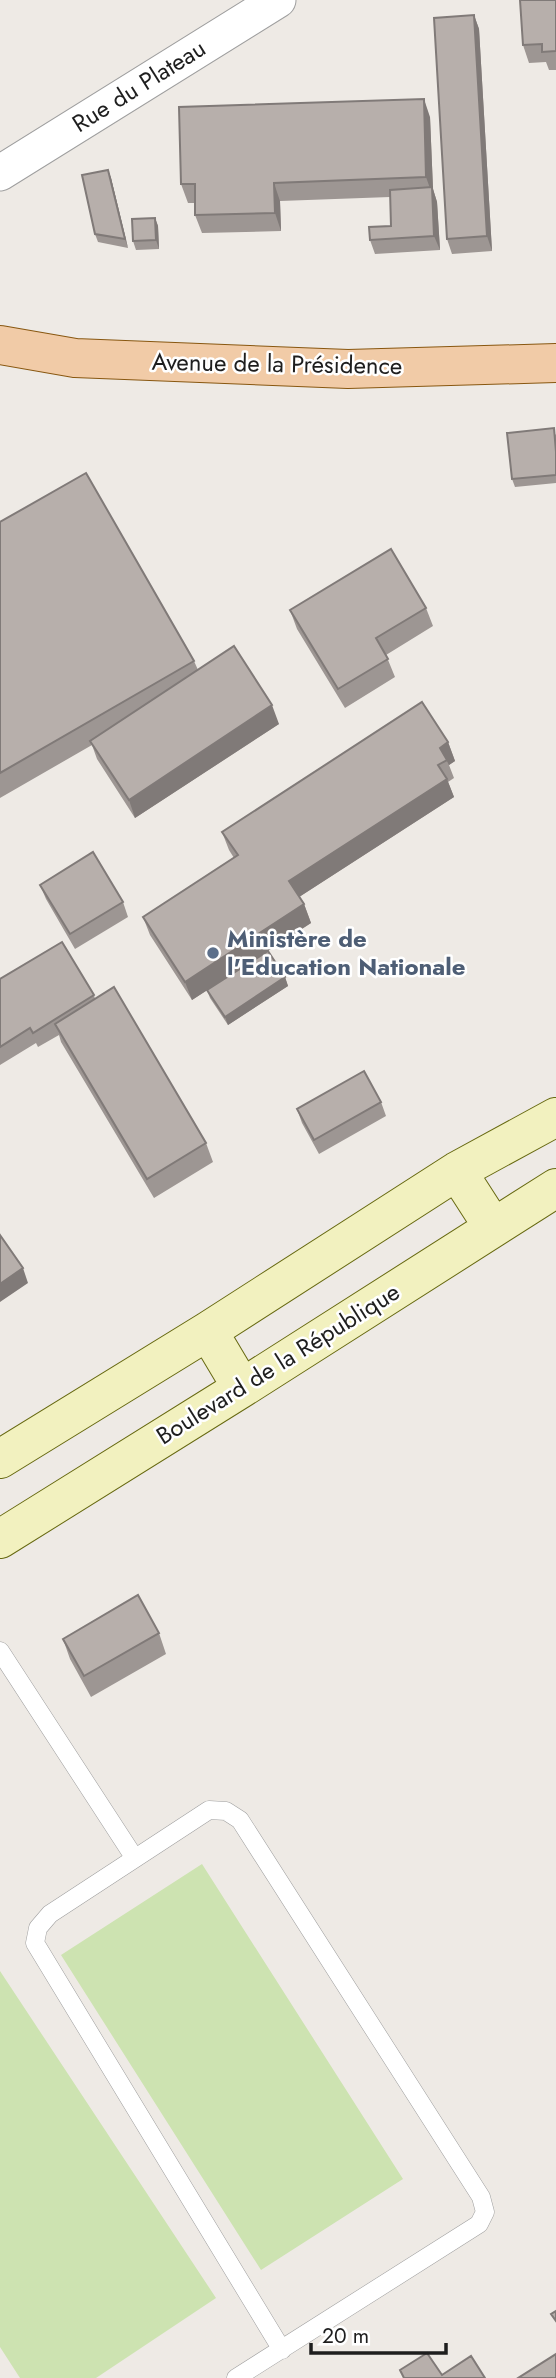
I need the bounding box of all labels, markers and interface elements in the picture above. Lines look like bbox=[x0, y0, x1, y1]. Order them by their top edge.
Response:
street label: Rue du Plateau bbox=[65, 31, 212, 141]
street label: Avenue de la Présidence bbox=[151, 344, 403, 383]
place label: Ministère de l'Education Nationale bbox=[227, 921, 466, 984]
marker: Ministère de l'Education Nationale bbox=[205, 945, 221, 961]
street label: Boulevard de la République bbox=[149, 1274, 406, 1453]
scale bar bbox=[311, 2312, 446, 2356]
text: 20 m bbox=[322, 2321, 369, 2351]

